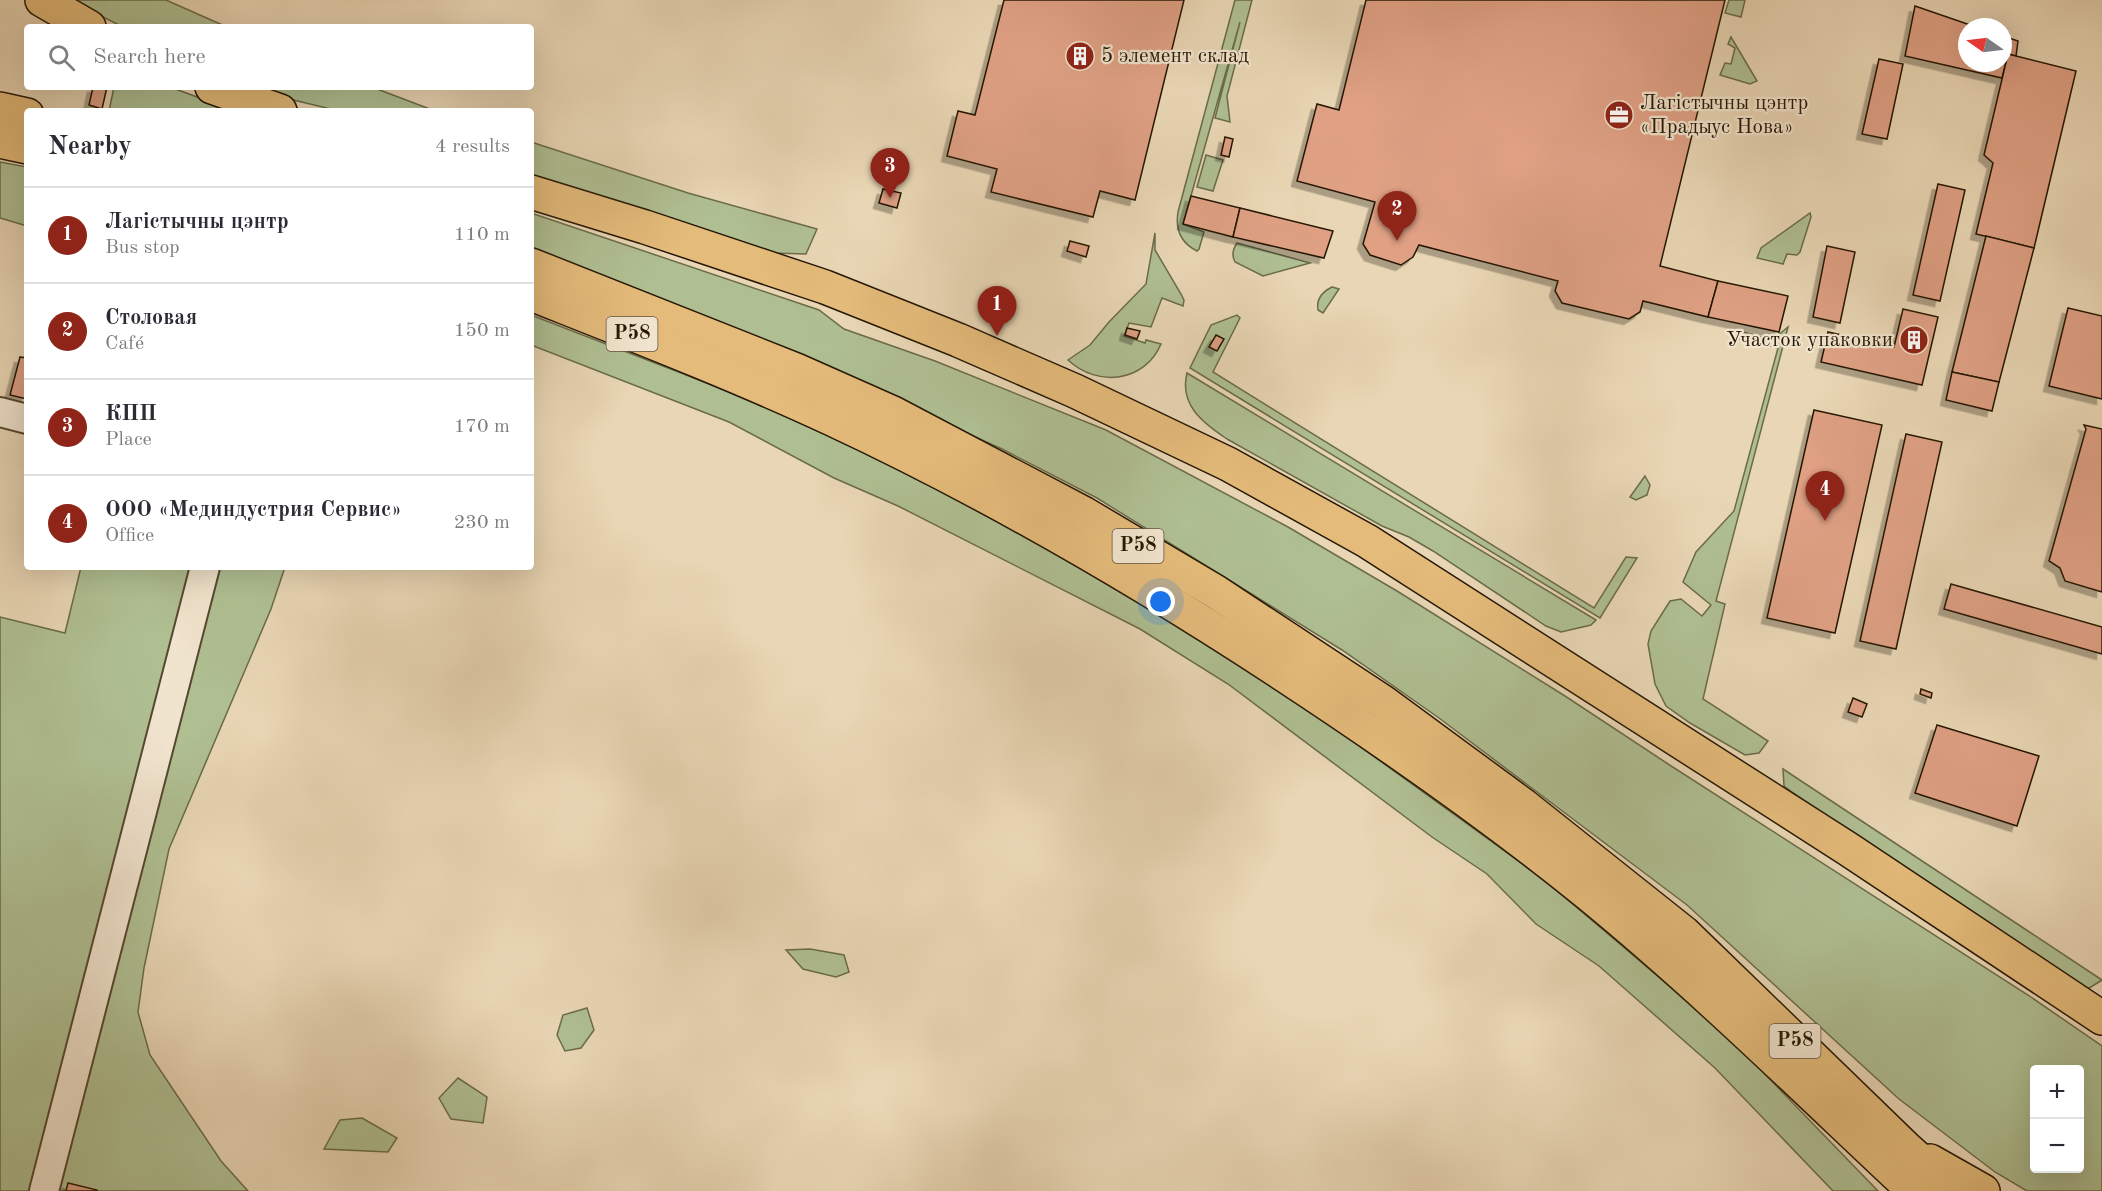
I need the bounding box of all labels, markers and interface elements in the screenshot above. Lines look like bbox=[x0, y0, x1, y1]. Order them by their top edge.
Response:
north arrow bbox=[1958, 18, 2012, 72]
search box bbox=[24, 24, 534, 90]
building icon: 5 элемент склад bbox=[1064, 40, 1096, 72]
icon: search bbox=[45, 41, 78, 74]
text: Search here bbox=[93, 46, 206, 68]
place label: 5 элемент склад bbox=[1101, 46, 1249, 67]
place label: Лагістычны цэнтр «Прадыус Нова» bbox=[1640, 93, 1808, 138]
office icon: Лагістычны цэнтр «Прадыус Нова» bbox=[1603, 99, 1635, 131]
text: Nearby bbox=[48, 134, 132, 160]
text: 4 results bbox=[435, 137, 510, 157]
pin: 3 bbox=[870, 148, 910, 198]
pin: 2 bbox=[1378, 192, 1416, 241]
text: Лагістычны цэнтр bbox=[105, 211, 289, 233]
text: 1 bbox=[62, 225, 73, 245]
text: 110 m bbox=[454, 225, 510, 245]
text: Bus stop bbox=[105, 238, 180, 258]
pin: 1 bbox=[978, 286, 1016, 336]
text: Столовая bbox=[105, 307, 197, 329]
road number: Р58 bbox=[606, 317, 658, 351]
text: 2 bbox=[62, 321, 73, 341]
text: 150 m bbox=[454, 321, 510, 341]
building icon: Участок упаковки bbox=[1898, 324, 1930, 356]
place label: Участок упаковки bbox=[1726, 330, 1893, 351]
text: Café bbox=[105, 334, 144, 354]
text: КПП bbox=[105, 403, 157, 425]
text: 3 bbox=[62, 417, 73, 437]
text: 170 m bbox=[454, 417, 510, 437]
text: Place bbox=[105, 430, 152, 450]
pin: 4 bbox=[1806, 472, 1844, 521]
text: ООО «Мединдустрия Сервис» bbox=[105, 499, 402, 521]
text: 4 bbox=[62, 513, 73, 533]
text: 230 m bbox=[454, 513, 510, 533]
text: Office bbox=[105, 526, 154, 546]
road number: Р58 bbox=[1112, 529, 1164, 563]
your location bbox=[1146, 587, 1175, 616]
road number: Р58 bbox=[1770, 1024, 1820, 1058]
map controls bbox=[2030, 1065, 2084, 1173]
button: + bbox=[2030, 1065, 2084, 1119]
button: − bbox=[2030, 1119, 2084, 1173]

